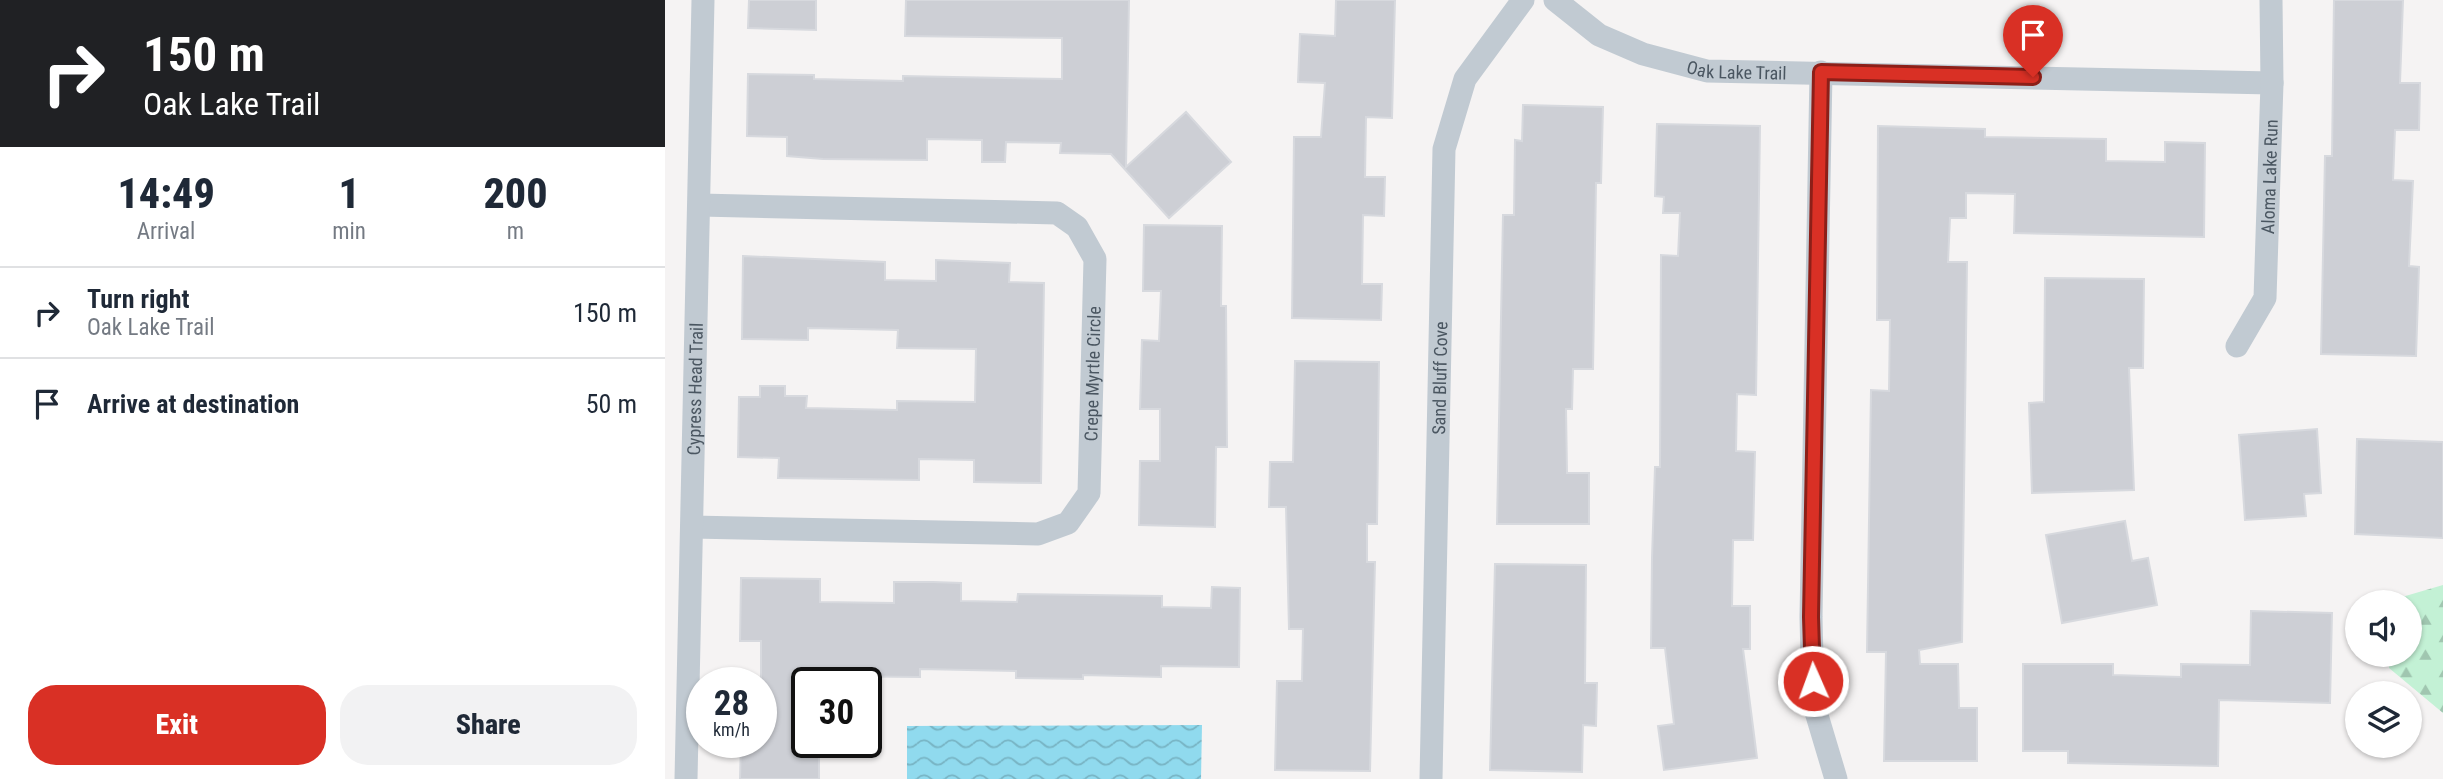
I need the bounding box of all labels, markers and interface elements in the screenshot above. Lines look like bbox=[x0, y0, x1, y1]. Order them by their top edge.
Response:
pin bbox=[2003, 5, 2063, 77]
icon: arrive bbox=[2014, 16, 2052, 54]
text: 150 m bbox=[143, 26, 265, 83]
icon: right bbox=[28, 28, 119, 119]
street label: Oak Lake Trail bbox=[1685, 56, 1787, 83]
text: Oak Lake Trail bbox=[143, 85, 320, 123]
street label: Aloma Lake Run bbox=[2257, 119, 2281, 234]
text: 14:49 bbox=[117, 169, 215, 218]
text: 1 bbox=[338, 169, 360, 218]
text: 200 bbox=[483, 169, 548, 218]
text: Arrival bbox=[137, 218, 195, 245]
text: min bbox=[332, 218, 366, 245]
text: m bbox=[507, 218, 524, 245]
text: Turn right bbox=[87, 284, 189, 314]
icon: right bbox=[28, 294, 66, 332]
text: 150 m bbox=[573, 298, 637, 328]
street label: Crepe Myrtle Circle bbox=[1080, 306, 1104, 442]
text: Oak Lake Trail bbox=[87, 314, 214, 341]
street label: Sand Bluff Cove bbox=[1428, 321, 1451, 435]
street label: Cypress Head Trail bbox=[683, 323, 706, 456]
icon: arrive bbox=[28, 385, 66, 423]
text: Arrive at destination bbox=[87, 389, 299, 419]
text: 50 m bbox=[586, 389, 637, 419]
map controls bbox=[2345, 590, 2422, 758]
button: sound bbox=[2345, 590, 2422, 667]
position arrow bbox=[1776, 644, 1850, 718]
speed limit sign: 30 bbox=[791, 667, 882, 758]
button: layers bbox=[2345, 681, 2422, 758]
text: 28 bbox=[714, 683, 749, 724]
button: Exit bbox=[28, 685, 326, 765]
button: Share bbox=[340, 685, 637, 765]
text: km/h bbox=[713, 719, 750, 740]

